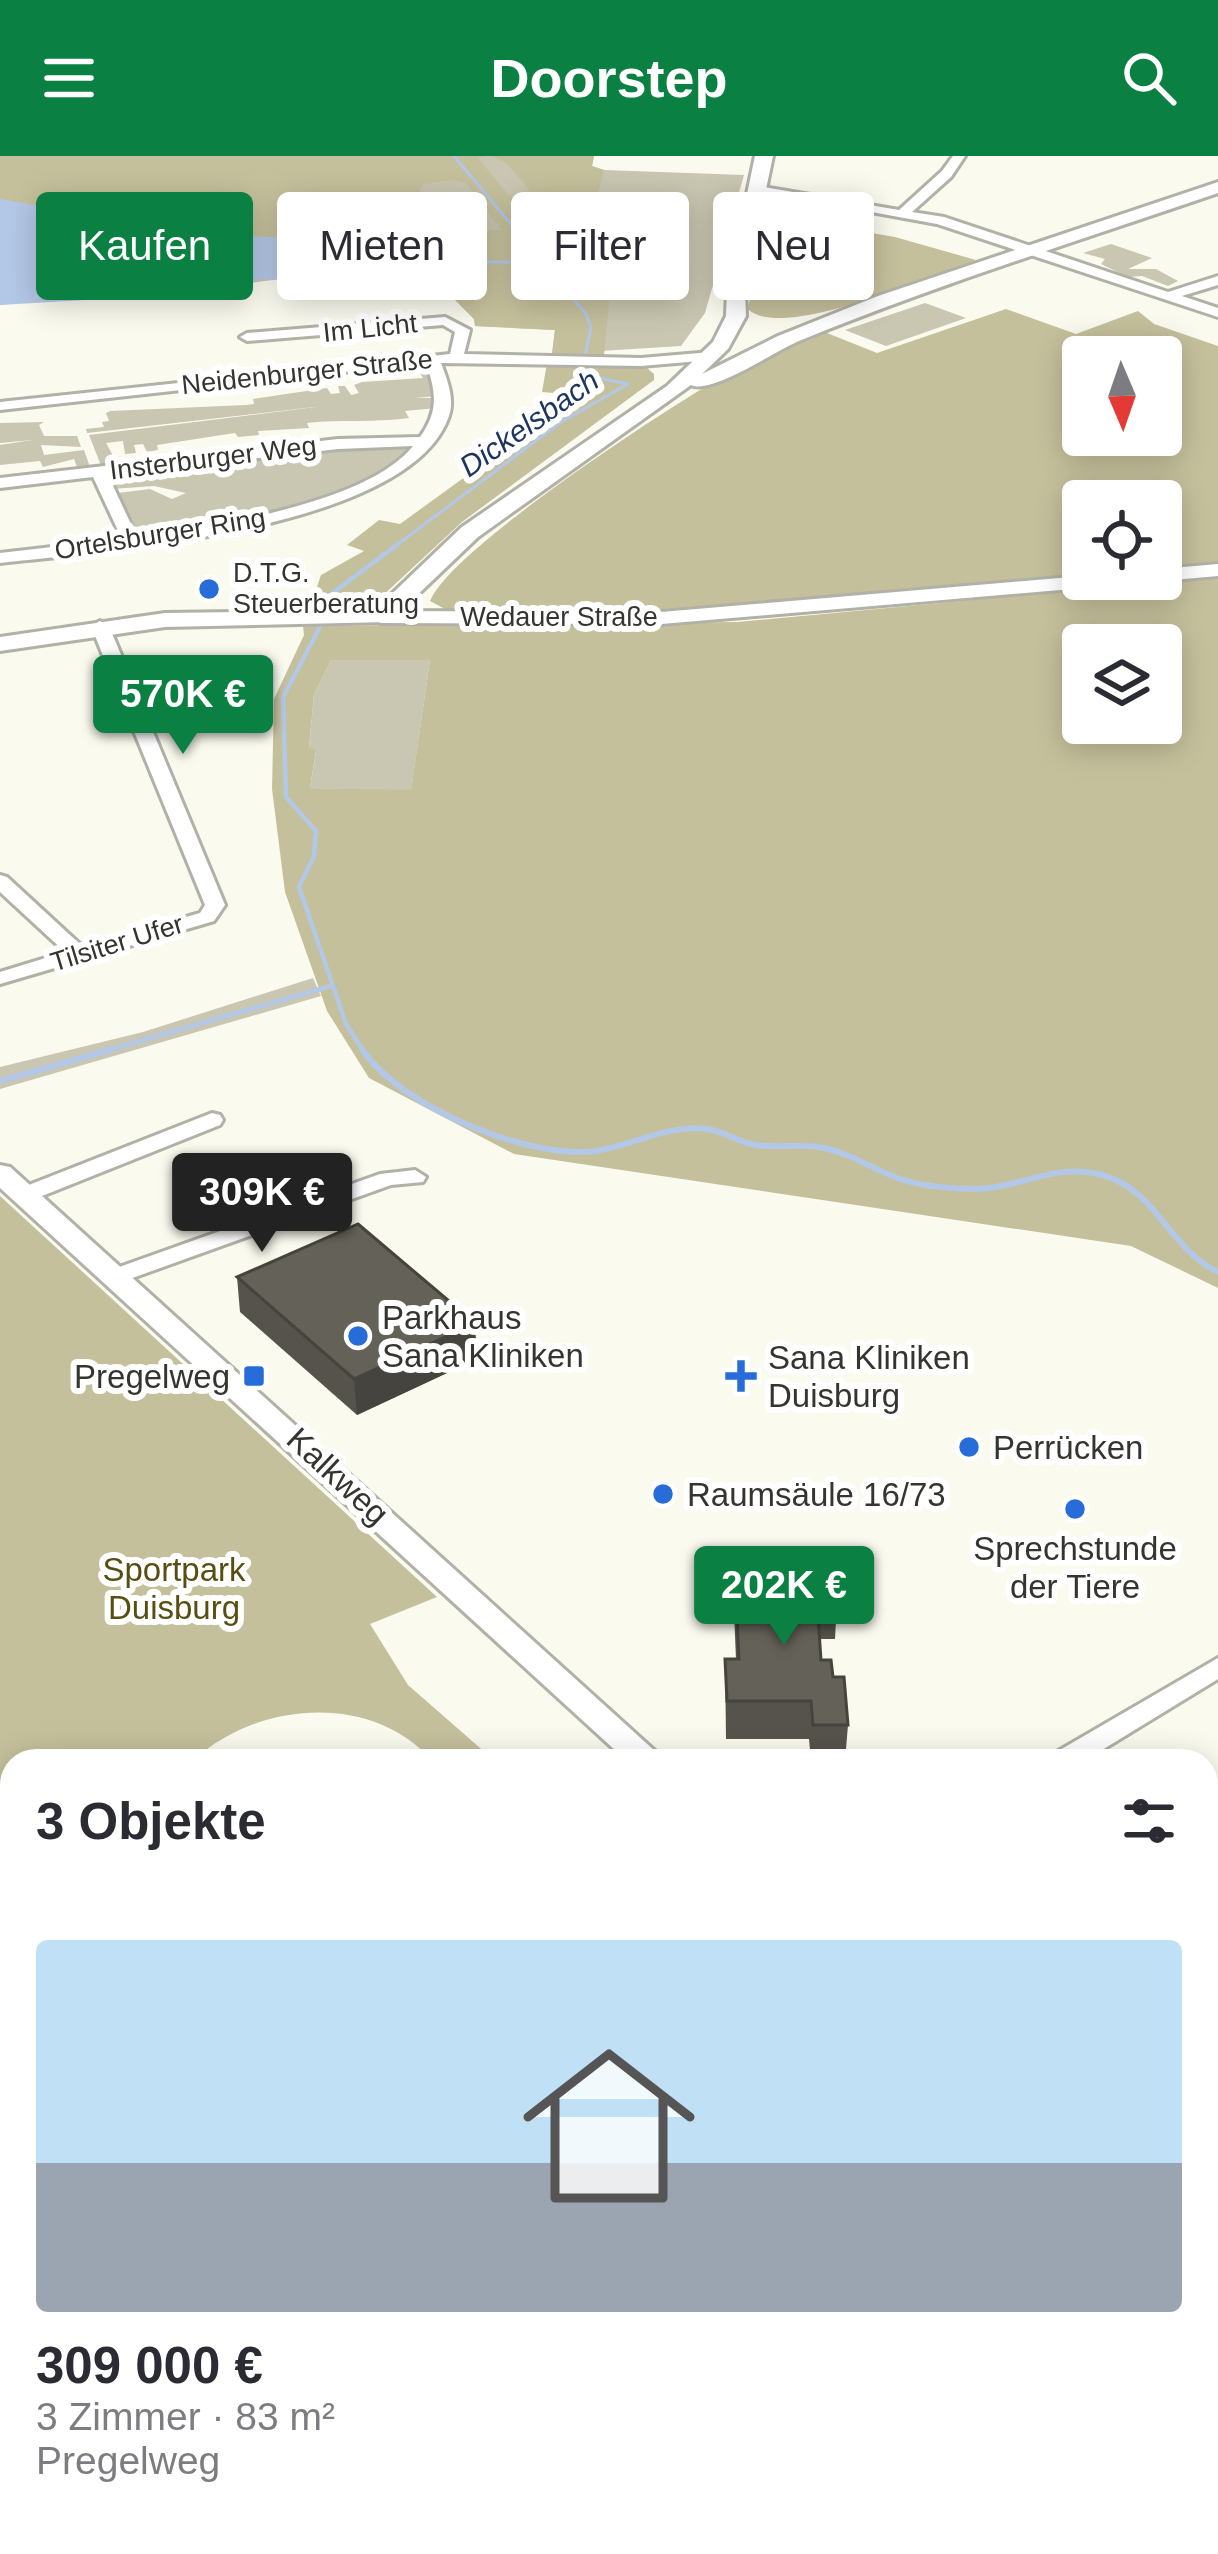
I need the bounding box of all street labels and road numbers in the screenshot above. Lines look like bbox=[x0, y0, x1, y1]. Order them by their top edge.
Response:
street label: Im Licht bbox=[321, 308, 419, 348]
street label: Neidenburger Straße bbox=[180, 344, 434, 400]
street label: Insterburger Weg bbox=[108, 430, 318, 486]
street label: Ortelsburger Ring bbox=[52, 503, 268, 565]
street label: Wedauer Straße bbox=[460, 602, 658, 632]
street label: Tilsiter Ufer bbox=[47, 909, 187, 977]
street label: Kalkweg bbox=[280, 1420, 396, 1532]

